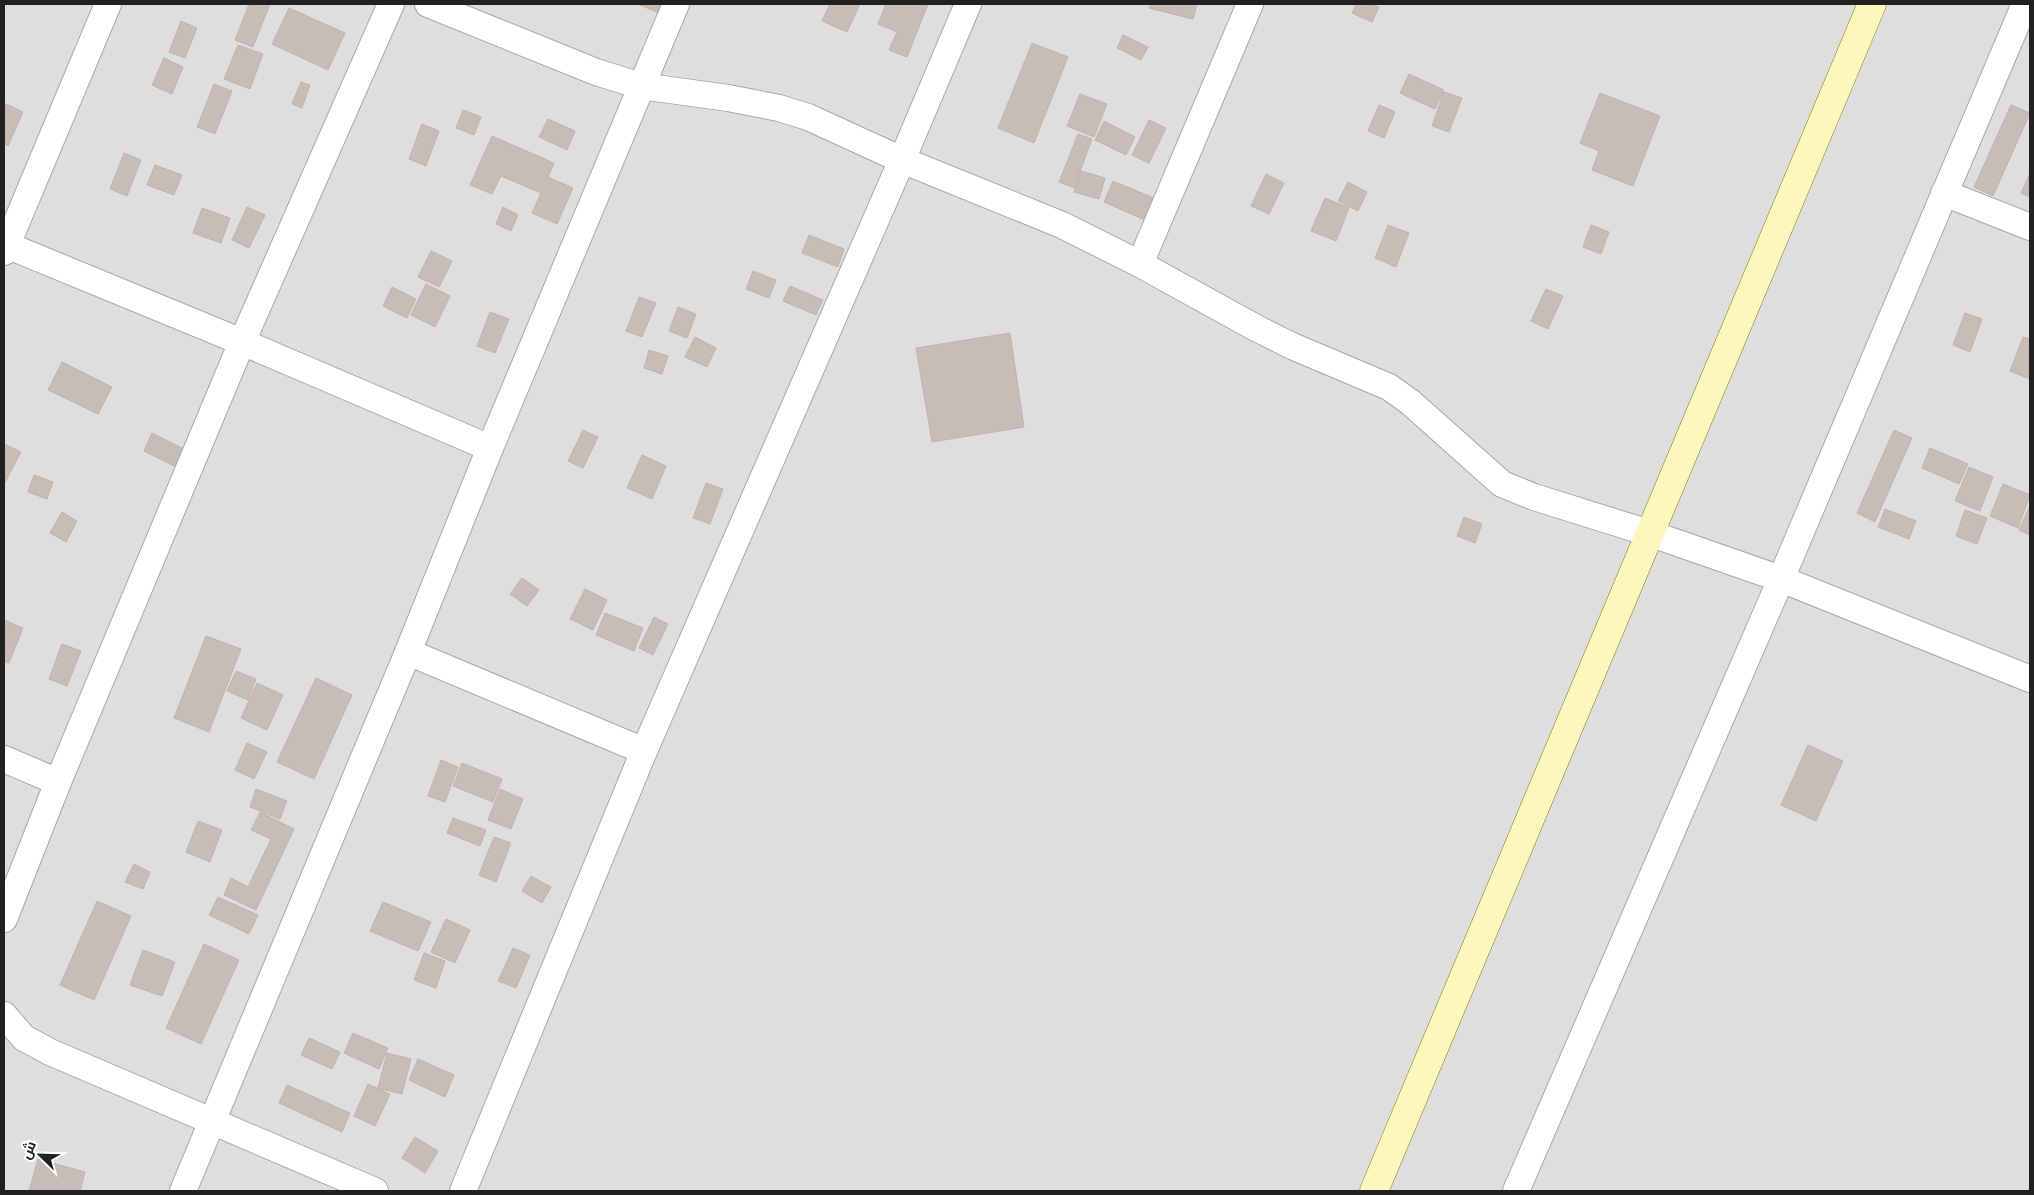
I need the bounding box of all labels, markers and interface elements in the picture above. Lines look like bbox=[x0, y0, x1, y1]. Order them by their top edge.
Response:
north arrow bbox=[15, 1130, 65, 1180]
text: ش bbox=[17, 1138, 40, 1162]

